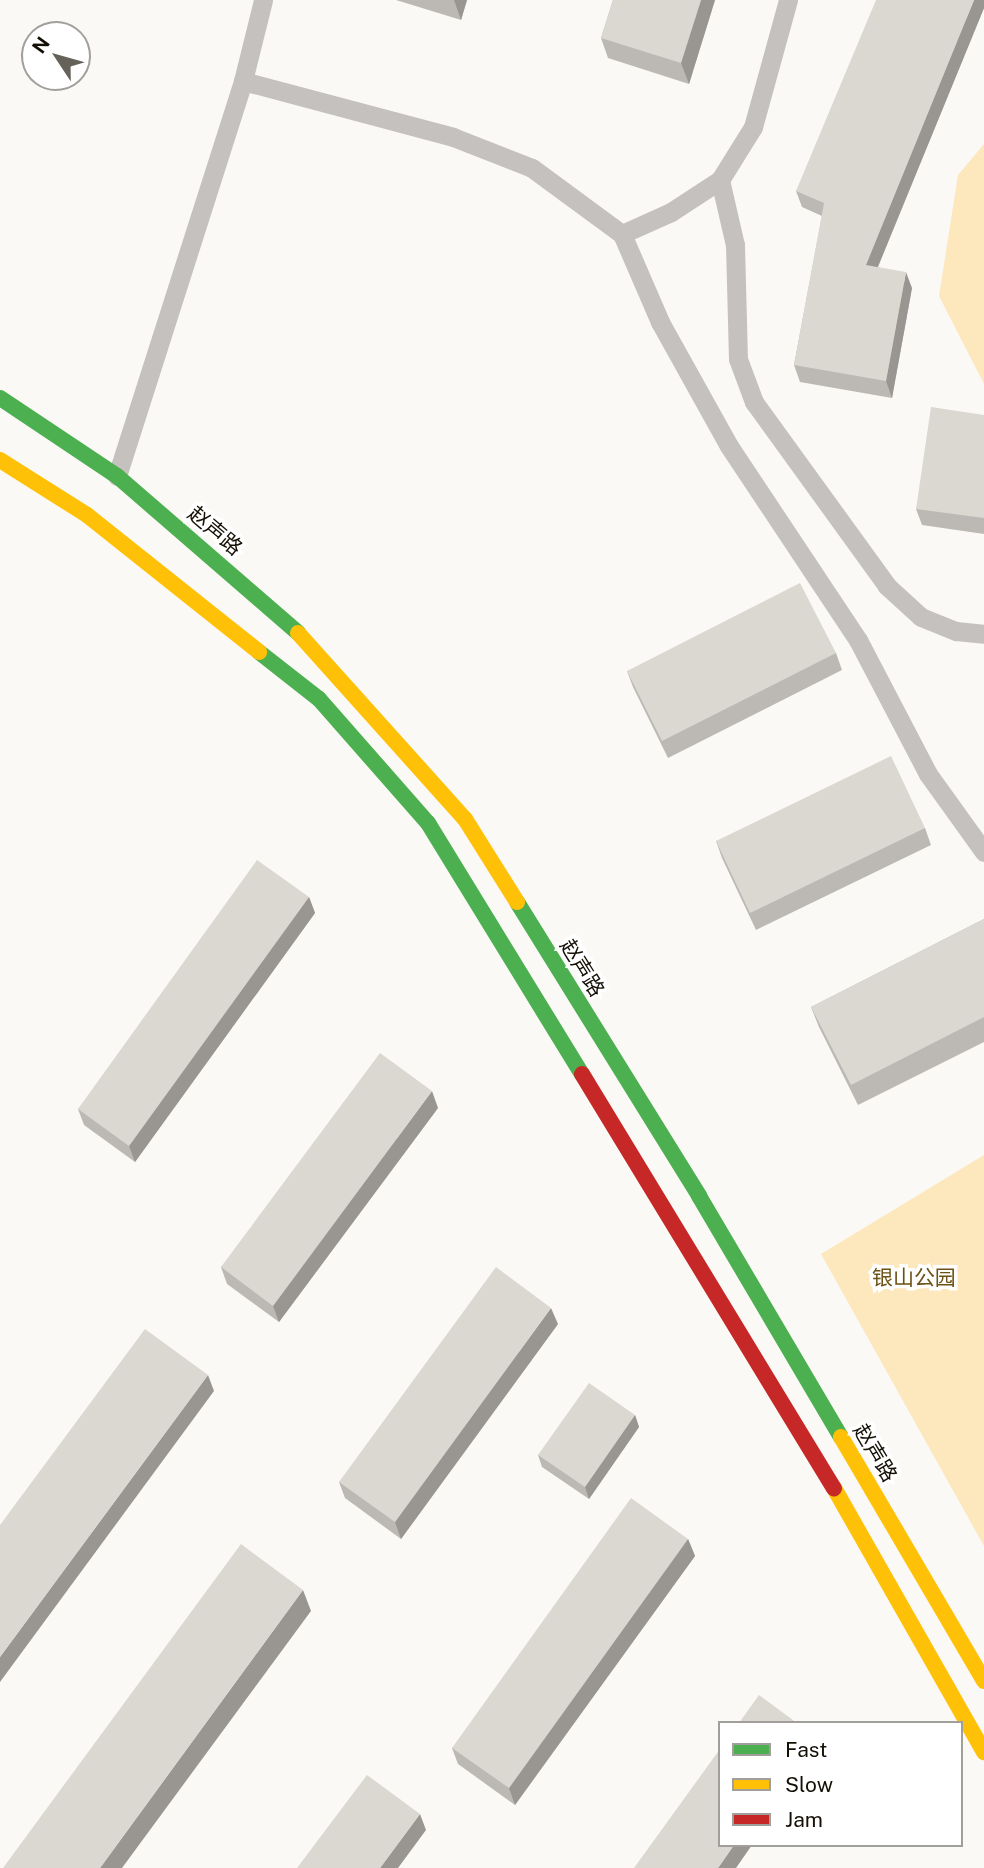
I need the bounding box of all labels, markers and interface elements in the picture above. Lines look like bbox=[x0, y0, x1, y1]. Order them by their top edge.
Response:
north arrow bbox=[21, 21, 91, 91]
text: N bbox=[27, 32, 54, 57]
street label: 赵声路 bbox=[183, 501, 247, 561]
street label: 赵声路 bbox=[555, 935, 609, 1001]
park label: 银山公园 bbox=[872, 1265, 956, 1291]
street label: 赵声路 bbox=[848, 1420, 902, 1486]
legend bbox=[718, 1721, 963, 1847]
text: Fast bbox=[785, 1737, 827, 1762]
text: Slow bbox=[785, 1772, 833, 1797]
text: Jam bbox=[785, 1807, 823, 1832]

